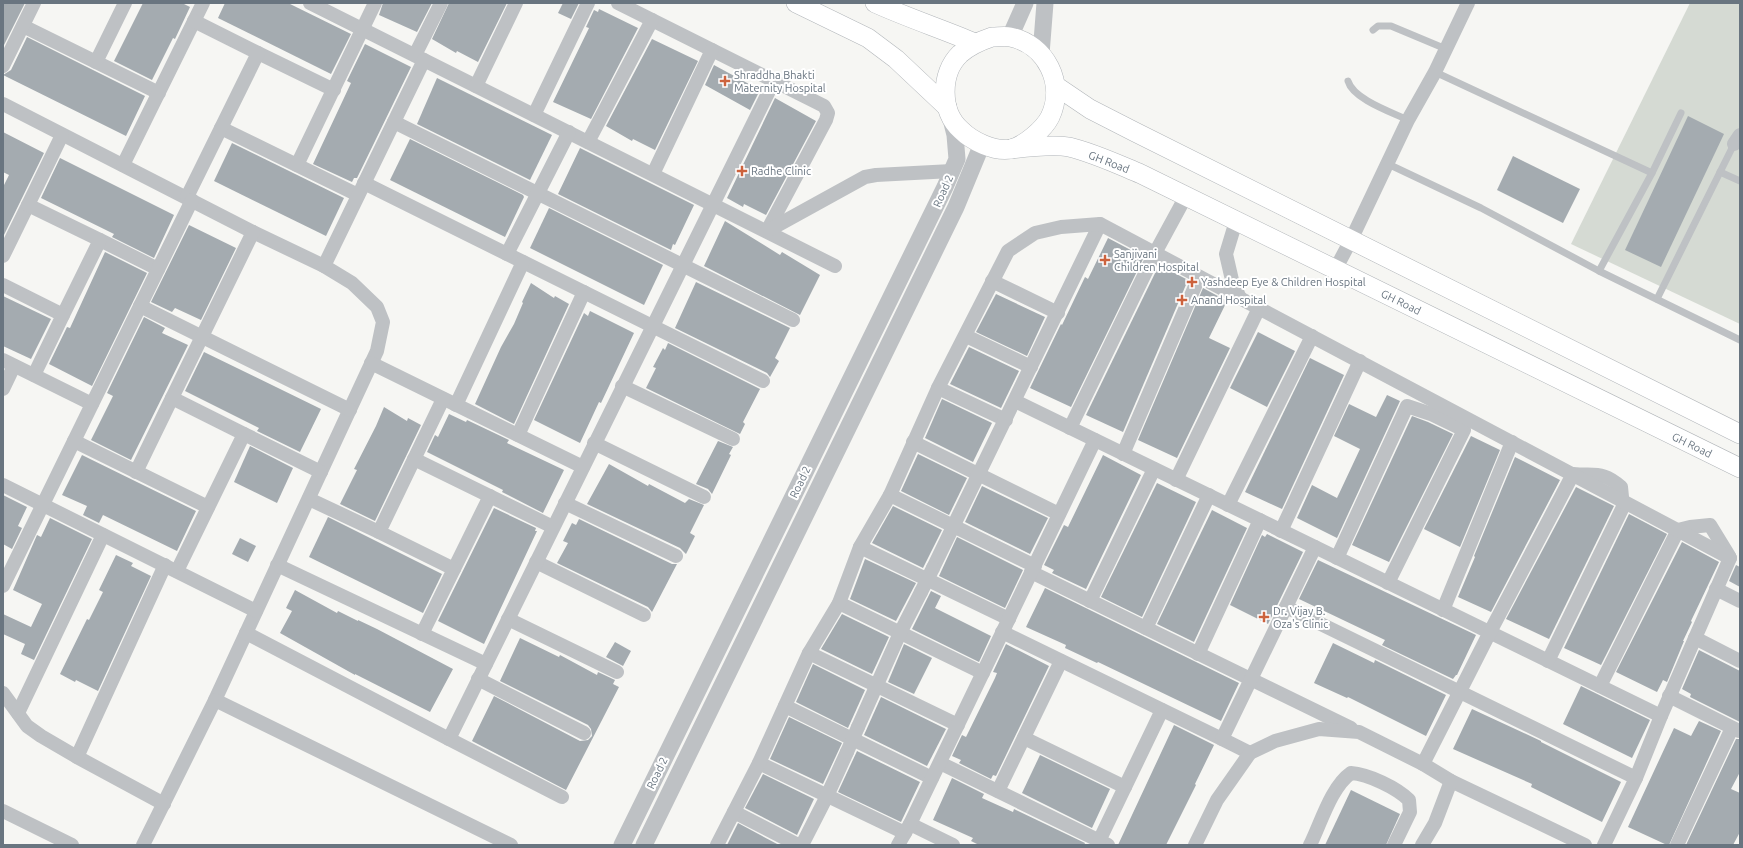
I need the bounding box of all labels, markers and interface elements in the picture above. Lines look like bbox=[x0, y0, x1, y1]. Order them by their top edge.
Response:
place label: Shraddha Bhakti Maternity Hospital bbox=[734, 69, 826, 94]
marker: Shraddha Bhakti Maternity Hospital bbox=[719, 75, 731, 87]
street label: GH Road bbox=[1087, 149, 1131, 175]
marker: Radhe Clinic bbox=[736, 165, 748, 177]
place label: Radhe Clinic bbox=[751, 165, 811, 177]
street label: Road 2 bbox=[931, 173, 955, 209]
place label: Sanjivani Children Hospital bbox=[1114, 248, 1199, 273]
marker: Sanjivani Children Hospital bbox=[1099, 254, 1111, 266]
marker: Yashdeep Eye & Children Hospital bbox=[1186, 276, 1198, 288]
place label: Yashdeep Eye & Children Hospital bbox=[1201, 276, 1366, 288]
street label: GH Road bbox=[1379, 287, 1423, 317]
marker: Anand Hospital bbox=[1176, 294, 1188, 306]
place label: Anand Hospital bbox=[1191, 294, 1266, 306]
street label: GH Road bbox=[1670, 430, 1714, 460]
street label: Road 2 bbox=[787, 464, 813, 500]
place label: Dr. Vijay B. Oza's Clinic bbox=[1273, 605, 1328, 630]
marker: Dr. Vijay B. Oza's Clinic bbox=[1258, 611, 1270, 623]
street label: Road 2 bbox=[644, 755, 670, 791]

